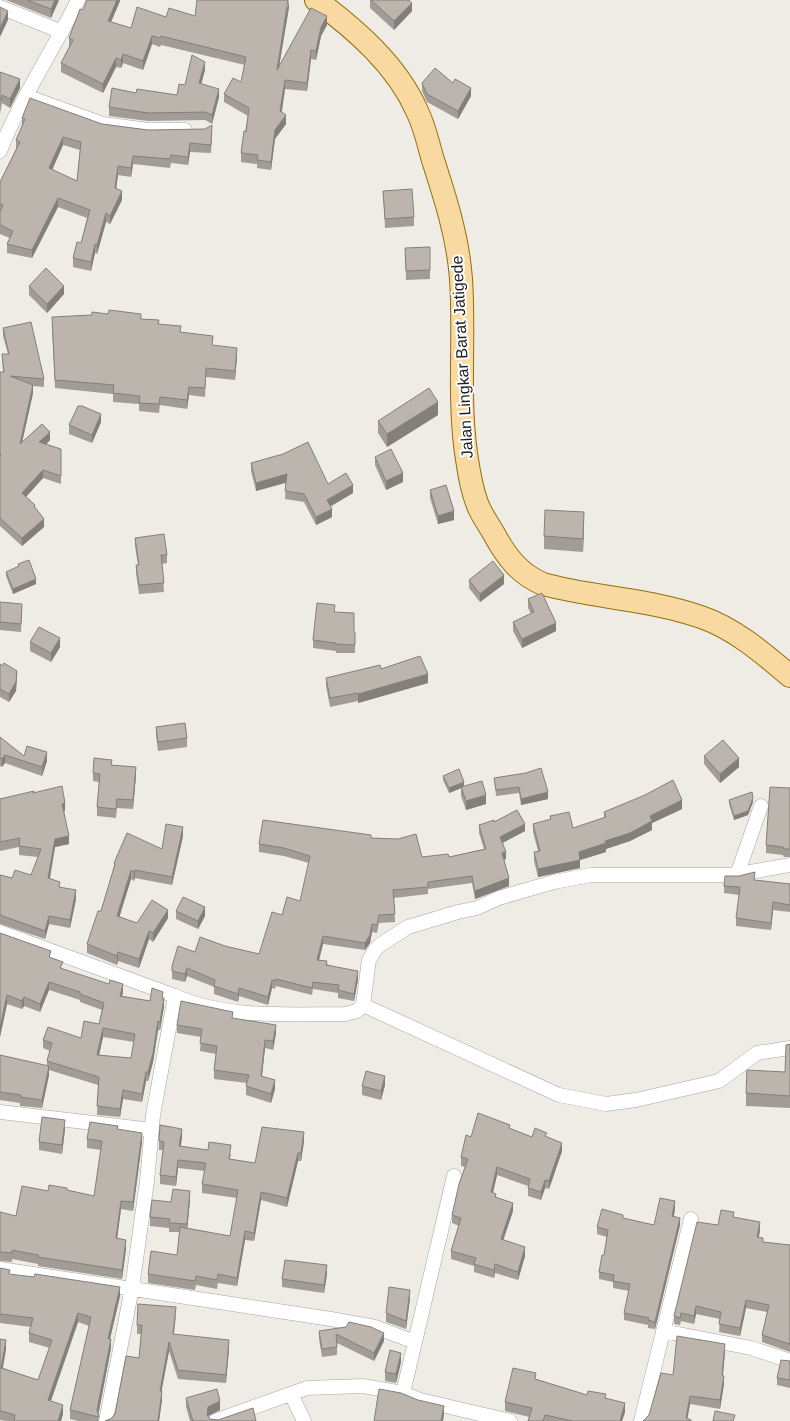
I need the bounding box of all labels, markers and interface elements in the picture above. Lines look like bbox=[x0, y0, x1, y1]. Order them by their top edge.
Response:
street label: Jalan Lingkar Barat Jatigede bbox=[448, 255, 476, 459]

